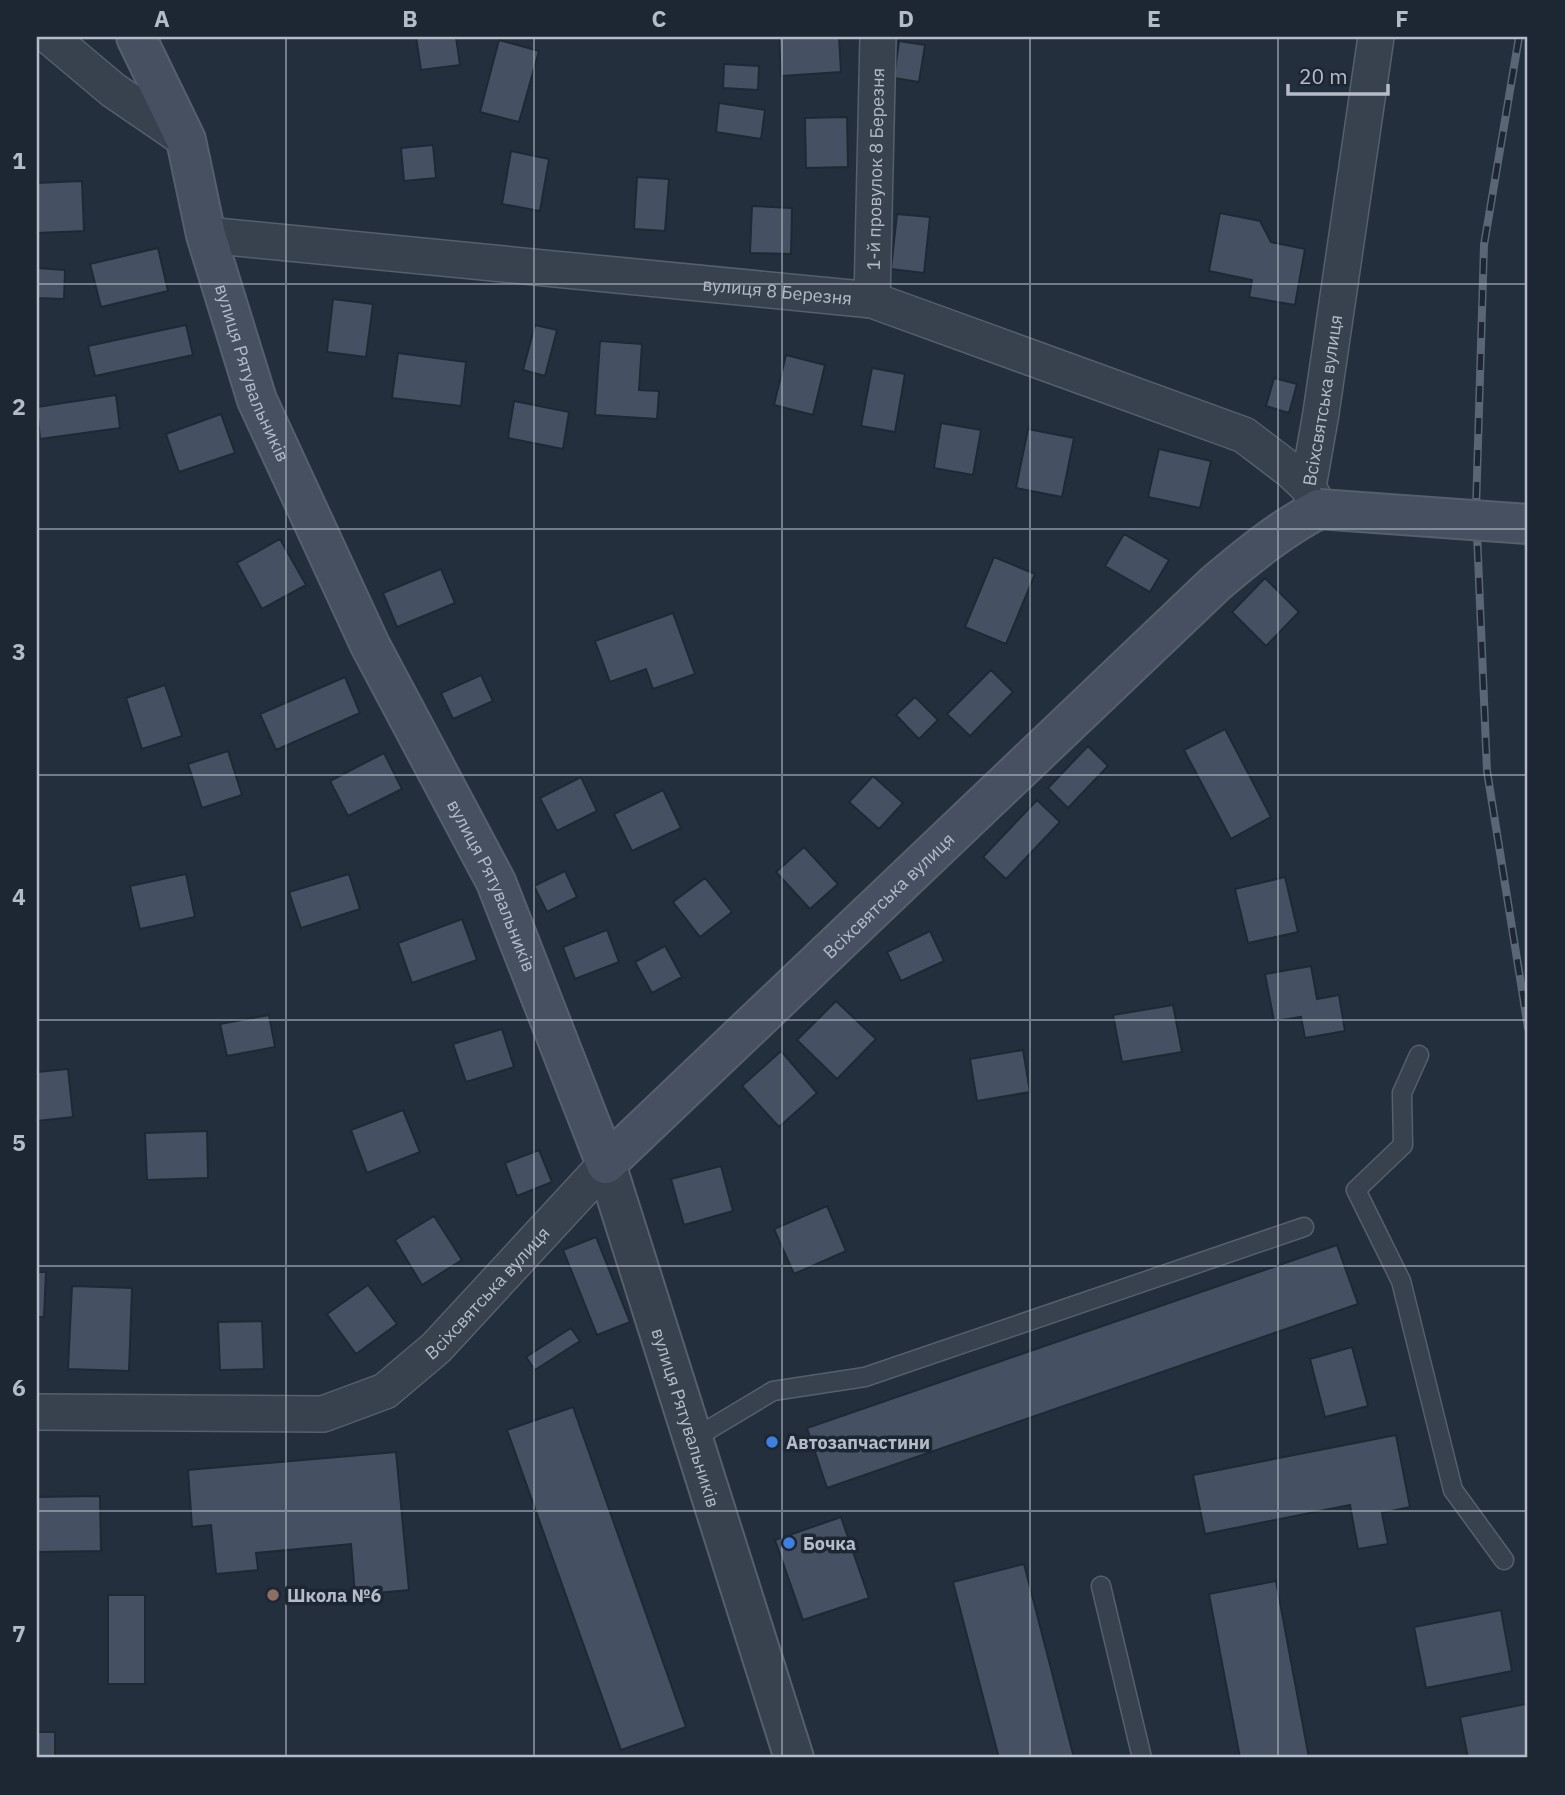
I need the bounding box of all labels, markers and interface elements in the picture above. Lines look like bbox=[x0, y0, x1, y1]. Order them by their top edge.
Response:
text: A bbox=[154, 3, 170, 33]
text: B bbox=[402, 3, 418, 33]
text: C bbox=[652, 3, 667, 33]
text: D bbox=[898, 3, 914, 33]
text: E bbox=[1147, 3, 1161, 33]
text: F bbox=[1395, 3, 1409, 33]
scale bar bbox=[1288, 52, 1388, 96]
text: 20 m bbox=[1299, 62, 1348, 90]
street label: 1-й провулок 8 Березня bbox=[861, 67, 889, 271]
text: 1 bbox=[12, 145, 26, 175]
street label: вулиця 8 Березня bbox=[701, 272, 853, 309]
street label: вулиця Рятувальників bbox=[210, 281, 295, 465]
street label: Всіхсвятська вулиця bbox=[1297, 313, 1347, 488]
text: 2 bbox=[12, 391, 26, 421]
text: 3 bbox=[12, 636, 26, 666]
street label: вулиця Рятувальників bbox=[443, 795, 541, 975]
street label: Всіхсвятська вулиця bbox=[818, 827, 959, 963]
text: 4 bbox=[12, 881, 26, 911]
text: 5 bbox=[12, 1127, 26, 1157]
street label: Всіхсвятська вулиця bbox=[420, 1221, 554, 1364]
street label: вулиця Рятувальників bbox=[647, 1325, 725, 1510]
text: 6 bbox=[12, 1372, 26, 1402]
place label: Автозапчастини bbox=[786, 1431, 930, 1454]
marker: Автозапчастини bbox=[764, 1434, 780, 1450]
place label: Бочка bbox=[803, 1532, 856, 1555]
marker: Бочка bbox=[781, 1535, 797, 1551]
place label: Школа №6 bbox=[287, 1584, 382, 1607]
marker: Школа №6 bbox=[265, 1587, 281, 1603]
text: 7 bbox=[12, 1618, 26, 1648]

